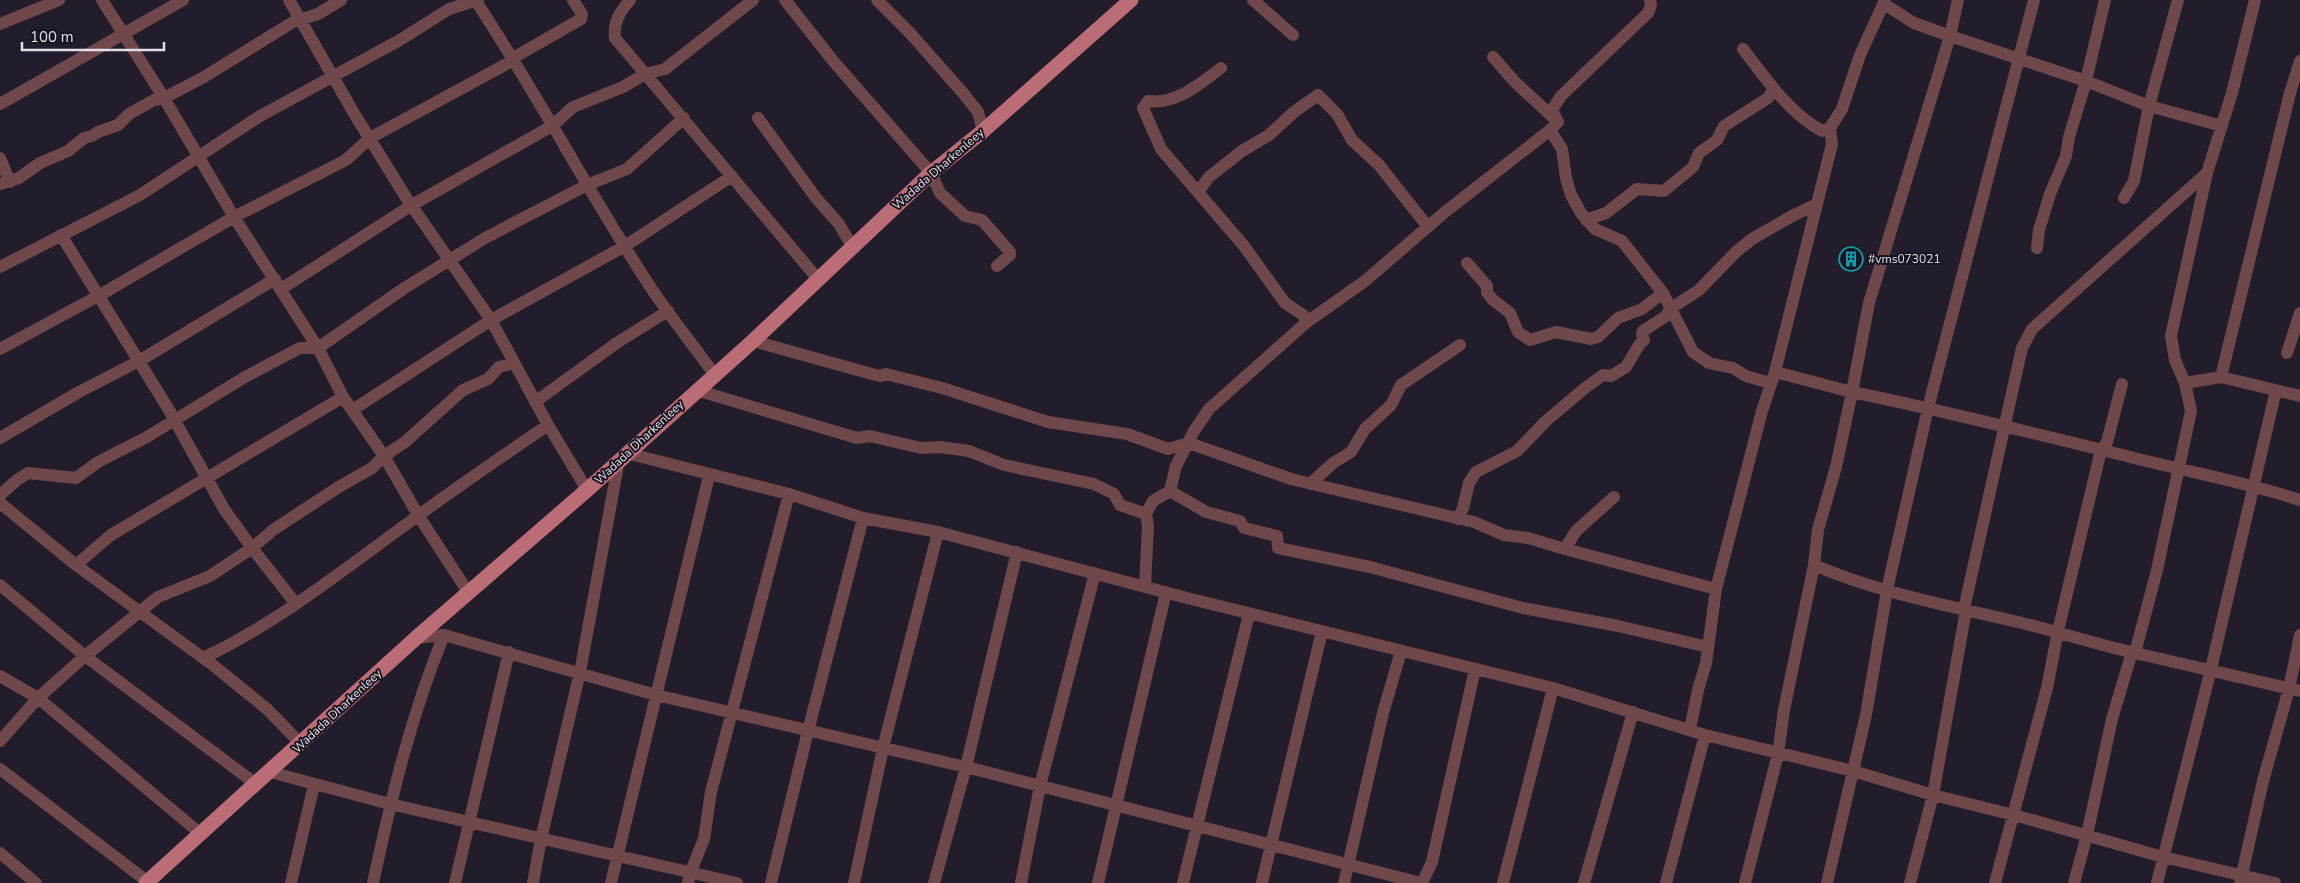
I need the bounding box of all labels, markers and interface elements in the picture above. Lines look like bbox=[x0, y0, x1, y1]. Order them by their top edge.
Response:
scale bar bbox=[22, 20, 165, 52]
text: 100 m bbox=[30, 27, 74, 47]
street label: Wadada Dharkenleey bbox=[889, 124, 988, 213]
building icon: #vms073021 bbox=[1838, 246, 1864, 272]
place label: #vms073021 bbox=[1868, 251, 1941, 267]
street label: Wadada Dharkenleey bbox=[591, 396, 688, 488]
street label: Wadada Dharkenleey bbox=[289, 665, 386, 757]

